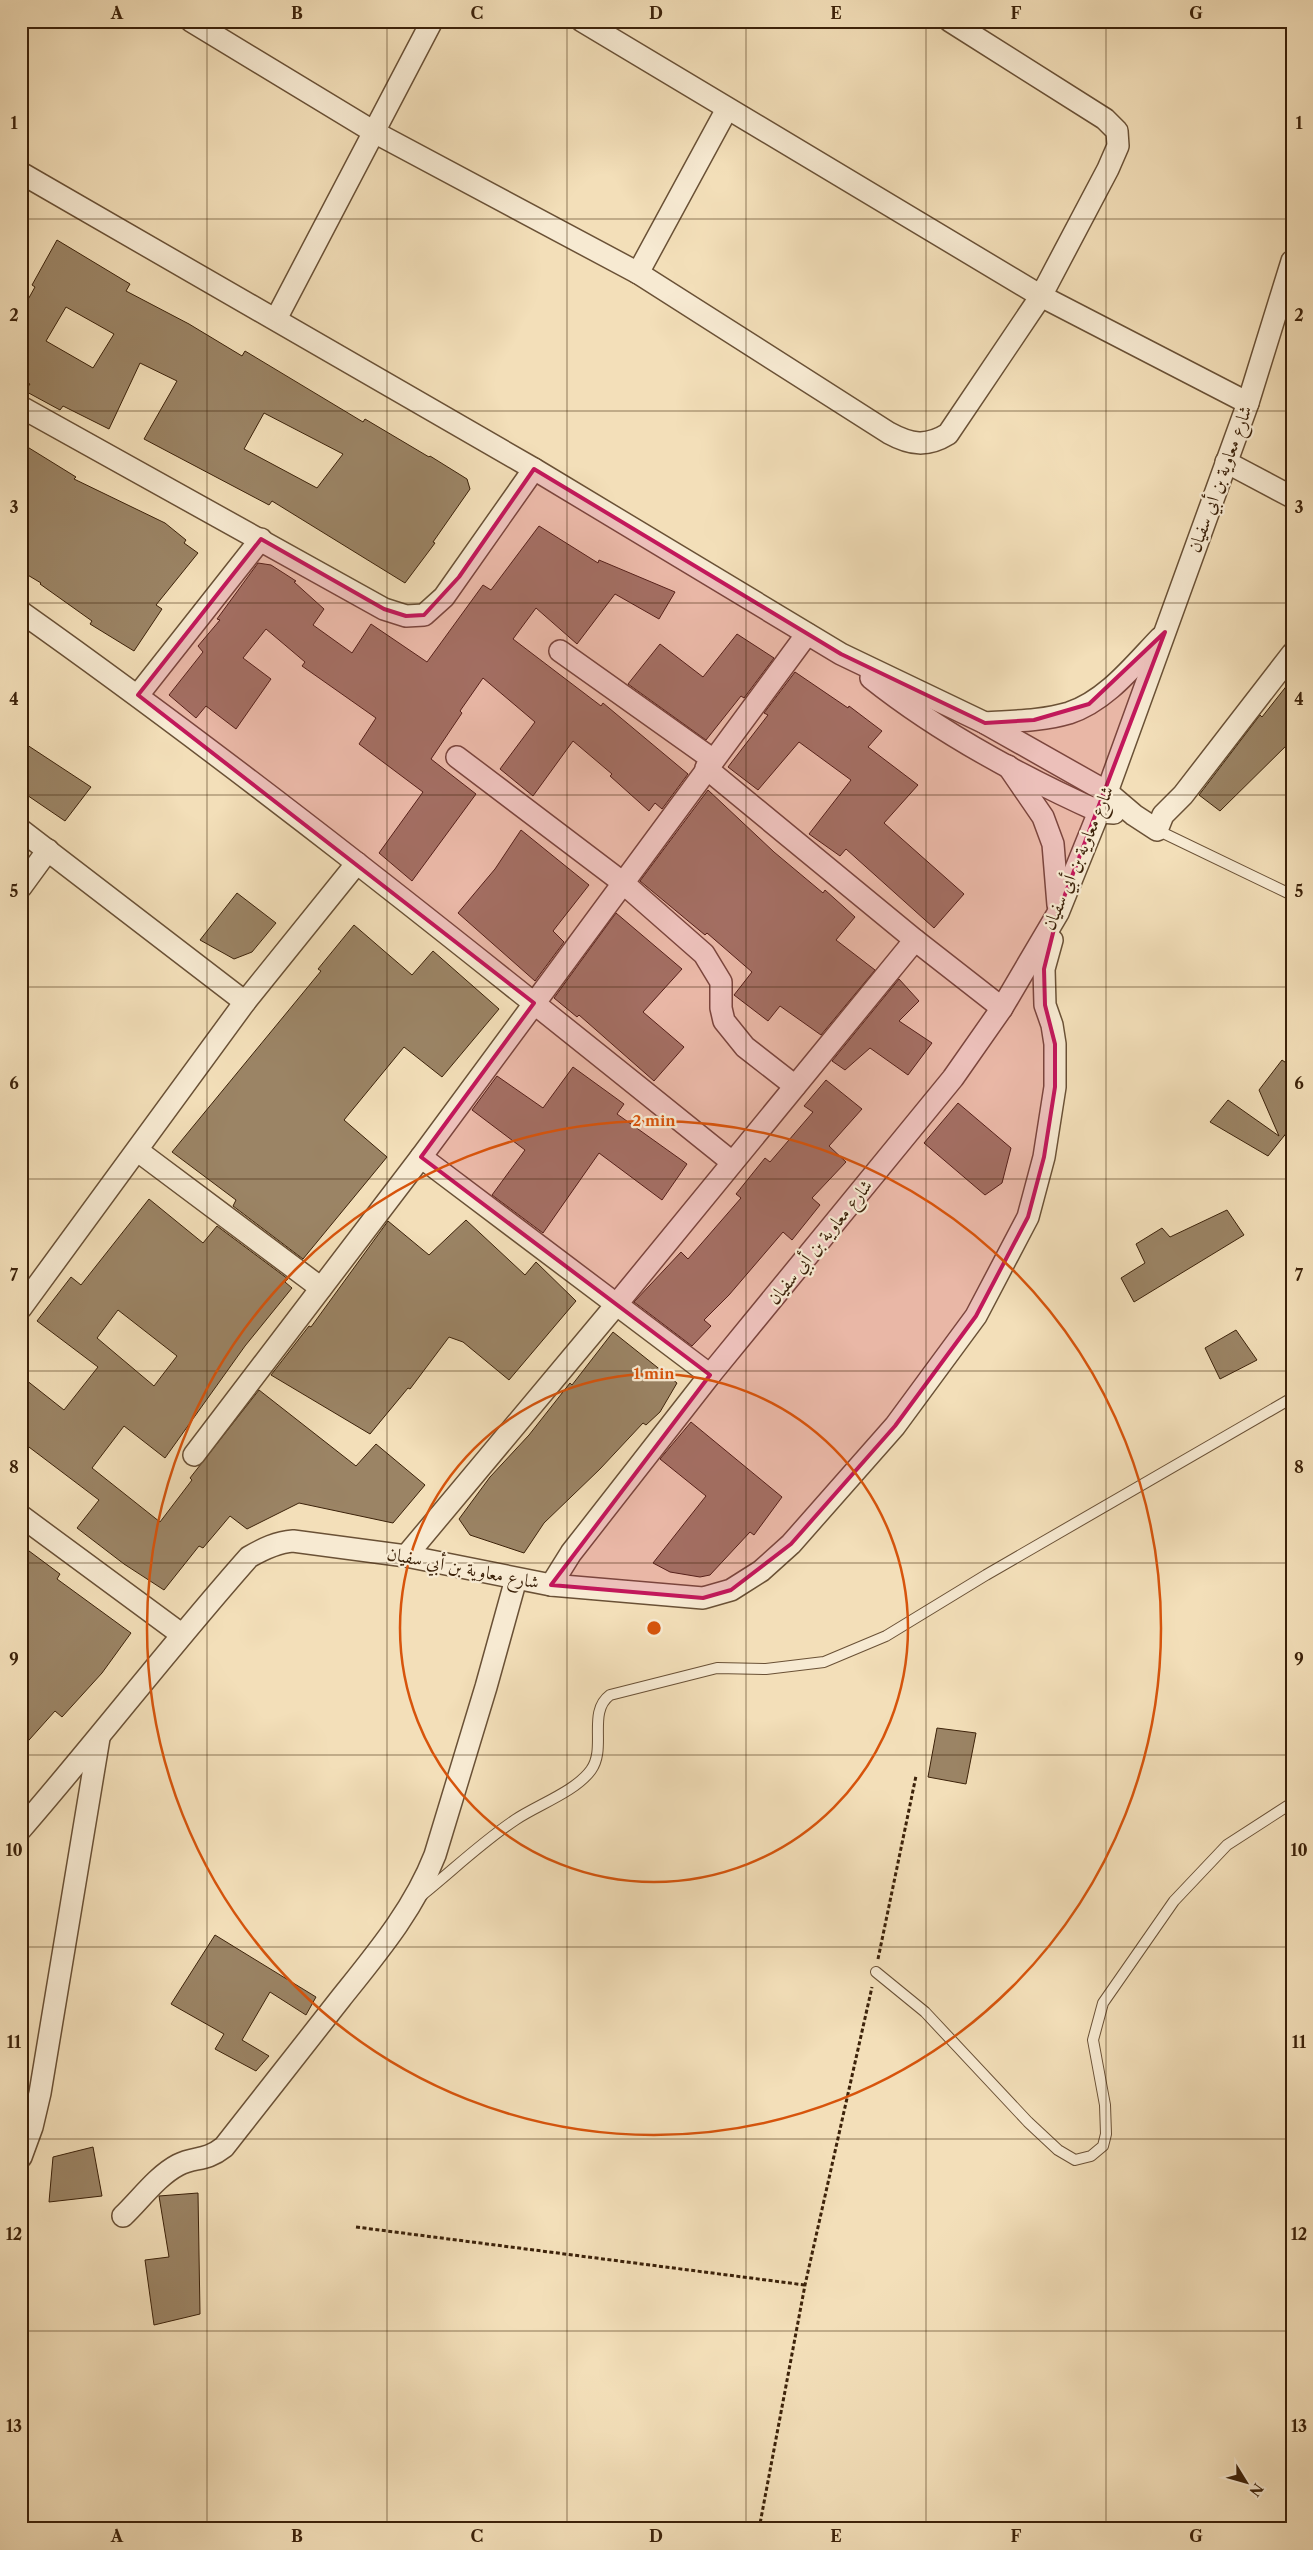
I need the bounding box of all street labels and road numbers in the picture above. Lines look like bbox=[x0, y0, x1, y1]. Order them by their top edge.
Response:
street label: شارع معاوية بن أبي سفيان bbox=[1181, 402, 1261, 557]
street label: شارع معاوية بن أبي سفيان bbox=[1036, 782, 1122, 935]
street label: شارع معاوية بن أبي سفيان bbox=[761, 1174, 880, 1311]
street label: شارع معاوية بن أبي سفيان bbox=[384, 1540, 541, 1597]

